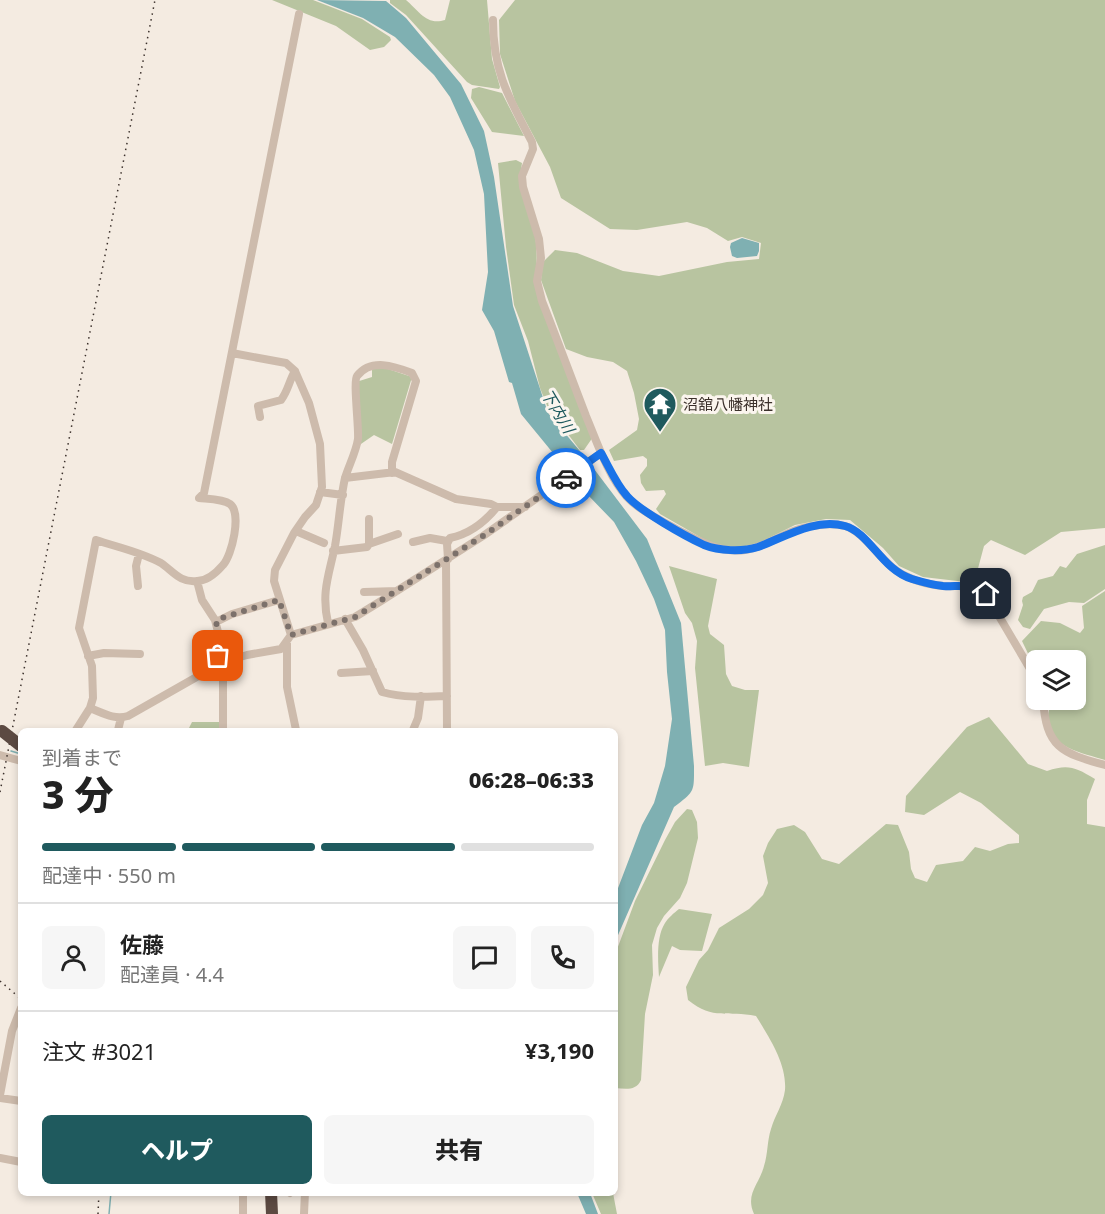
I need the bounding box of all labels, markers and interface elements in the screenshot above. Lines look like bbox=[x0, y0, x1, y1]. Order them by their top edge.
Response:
water label: 下内川 bbox=[536, 385, 581, 439]
temple icon: 沼舘八幡神社 bbox=[642, 386, 678, 433]
place label: 沼舘八幡神社 bbox=[683, 394, 773, 414]
courier bbox=[536, 448, 596, 508]
icon: car bbox=[550, 462, 583, 495]
pin bbox=[960, 568, 1011, 619]
icon: home bbox=[969, 577, 1002, 610]
pin bbox=[192, 630, 243, 681]
icon: bag bbox=[201, 639, 234, 672]
map controls bbox=[1026, 650, 1086, 710]
button: layers bbox=[1026, 650, 1086, 710]
text: 到着まで bbox=[42, 744, 122, 771]
text: 06:28–06:33 bbox=[469, 764, 594, 794]
text: 3 分 bbox=[42, 767, 114, 820]
text: 配達中 · 550 m bbox=[42, 862, 176, 889]
button: person bbox=[42, 926, 105, 989]
button: chat bbox=[453, 926, 516, 989]
button: phone bbox=[531, 926, 594, 989]
text: 佐藤 bbox=[120, 929, 164, 959]
text: 配達員 · 4.4 bbox=[120, 961, 224, 988]
text: ¥3,190 bbox=[525, 1035, 594, 1065]
text: 注文 #3021 bbox=[42, 1036, 156, 1066]
button: ヘルプ bbox=[42, 1115, 312, 1184]
button: 共有 bbox=[324, 1115, 594, 1184]

